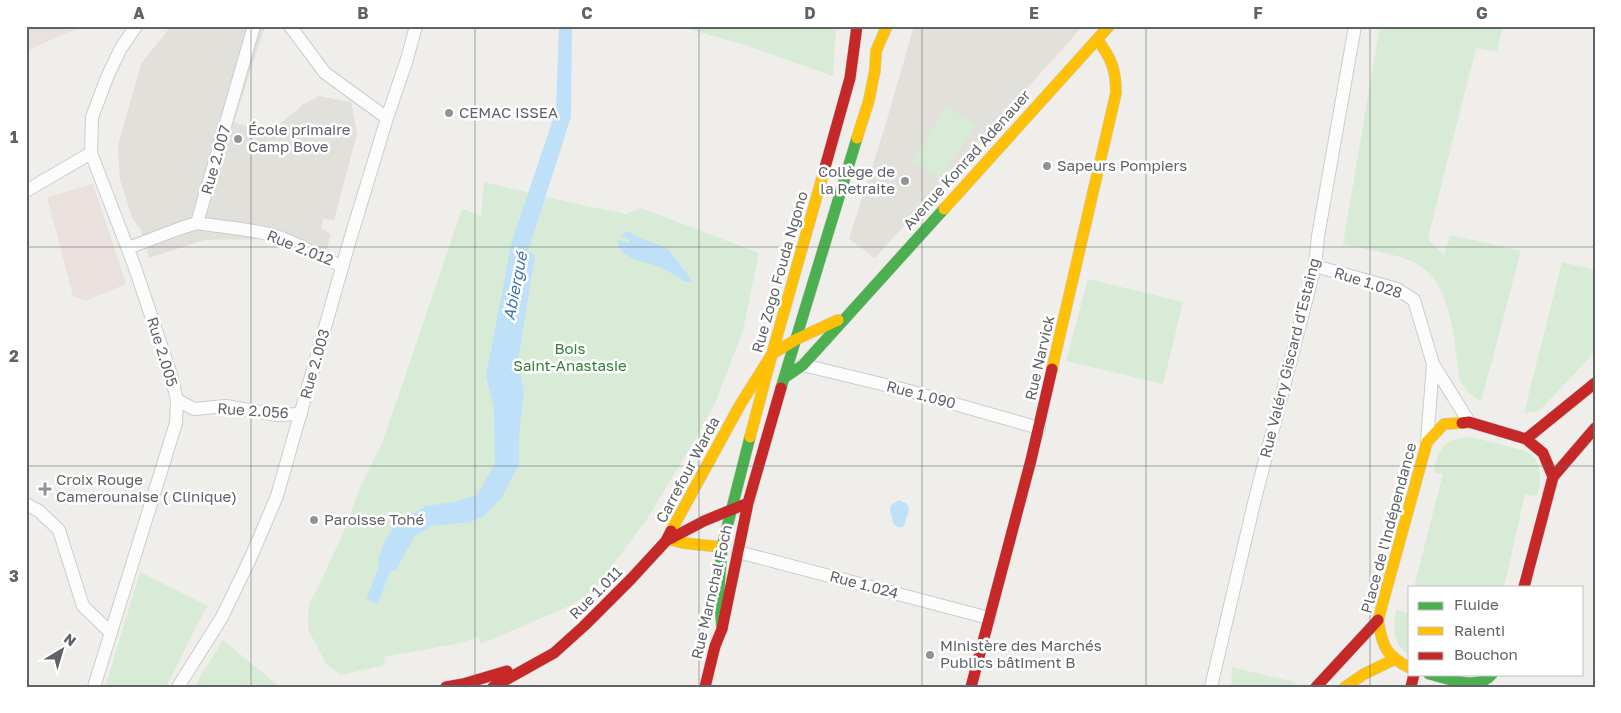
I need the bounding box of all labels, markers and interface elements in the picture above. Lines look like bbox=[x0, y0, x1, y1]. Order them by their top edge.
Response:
text: A bbox=[133, 3, 145, 23]
text: B bbox=[357, 3, 369, 23]
text: C bbox=[581, 3, 593, 23]
text: D bbox=[804, 3, 816, 23]
text: E bbox=[1029, 3, 1039, 23]
text: F bbox=[1253, 3, 1263, 23]
text: G bbox=[1476, 3, 1488, 23]
street label: Avenue Konrad Adenauer bbox=[899, 86, 1034, 233]
place label: CEMAC ISSEA bbox=[459, 103, 558, 121]
marker: CEMAC ISSEA bbox=[443, 107, 455, 119]
place label: École primaire Camp Bove bbox=[248, 120, 351, 155]
street label: Rue 2.007 bbox=[197, 123, 234, 196]
text: 1 bbox=[10, 127, 18, 147]
marker: École primaire Camp Bove bbox=[232, 133, 244, 145]
place label: Sapeurs Pompiers bbox=[1057, 156, 1187, 174]
marker: Sapeurs Pompiers bbox=[1041, 160, 1053, 172]
place label: Collège de la Retraite bbox=[818, 162, 895, 197]
marker: Collège de la Retraite bbox=[899, 175, 911, 187]
street label: Rue Zogo Fouda Ngono bbox=[747, 189, 811, 355]
street label: Rue 2.012 bbox=[265, 226, 336, 269]
water label: Abiergué bbox=[499, 249, 532, 322]
street label: Rue Valéry Giscard d'Estaing bbox=[1255, 256, 1323, 460]
street label: Rue 1.028 bbox=[1332, 263, 1405, 301]
street label: Rue Narvick bbox=[1021, 313, 1058, 402]
street label: Rue 2.005 bbox=[144, 315, 182, 389]
street label: Rue 2.003 bbox=[295, 327, 333, 401]
park label: Bois Saint-Anastasie bbox=[513, 339, 627, 374]
text: 2 bbox=[9, 346, 19, 366]
street label: Rue 1.090 bbox=[885, 376, 958, 412]
street label: Rue 2.056 bbox=[217, 399, 289, 421]
street label: Carrefour Warda bbox=[652, 413, 723, 526]
street label: Place de l'Indépendance bbox=[1357, 440, 1420, 615]
place label: Croix Rouge Camerounaise ( Clinique) bbox=[56, 470, 237, 505]
marker: Croix Rouge Camerounaise ( Clinique) bbox=[38, 482, 52, 496]
place label: Paroisse Tohé bbox=[324, 510, 424, 528]
marker: Paroisse Tohé bbox=[308, 514, 320, 526]
street label: Rue Marnchal Foch bbox=[687, 523, 735, 661]
street label: Rue 1.011 bbox=[565, 562, 625, 622]
text: 3 bbox=[9, 566, 19, 586]
street label: Rue 1.024 bbox=[828, 566, 901, 602]
legend bbox=[1408, 586, 1584, 676]
text: Fluide bbox=[1454, 595, 1499, 613]
text: Ralenti bbox=[1454, 621, 1505, 639]
north arrow bbox=[38, 626, 88, 676]
text: N bbox=[61, 629, 80, 649]
place label: Ministère des Marchés Publics bâtiment B bbox=[940, 636, 1102, 671]
text: Bouchon bbox=[1454, 645, 1518, 663]
marker: Ministère des Marchés Publics bâtiment B bbox=[924, 649, 936, 661]

